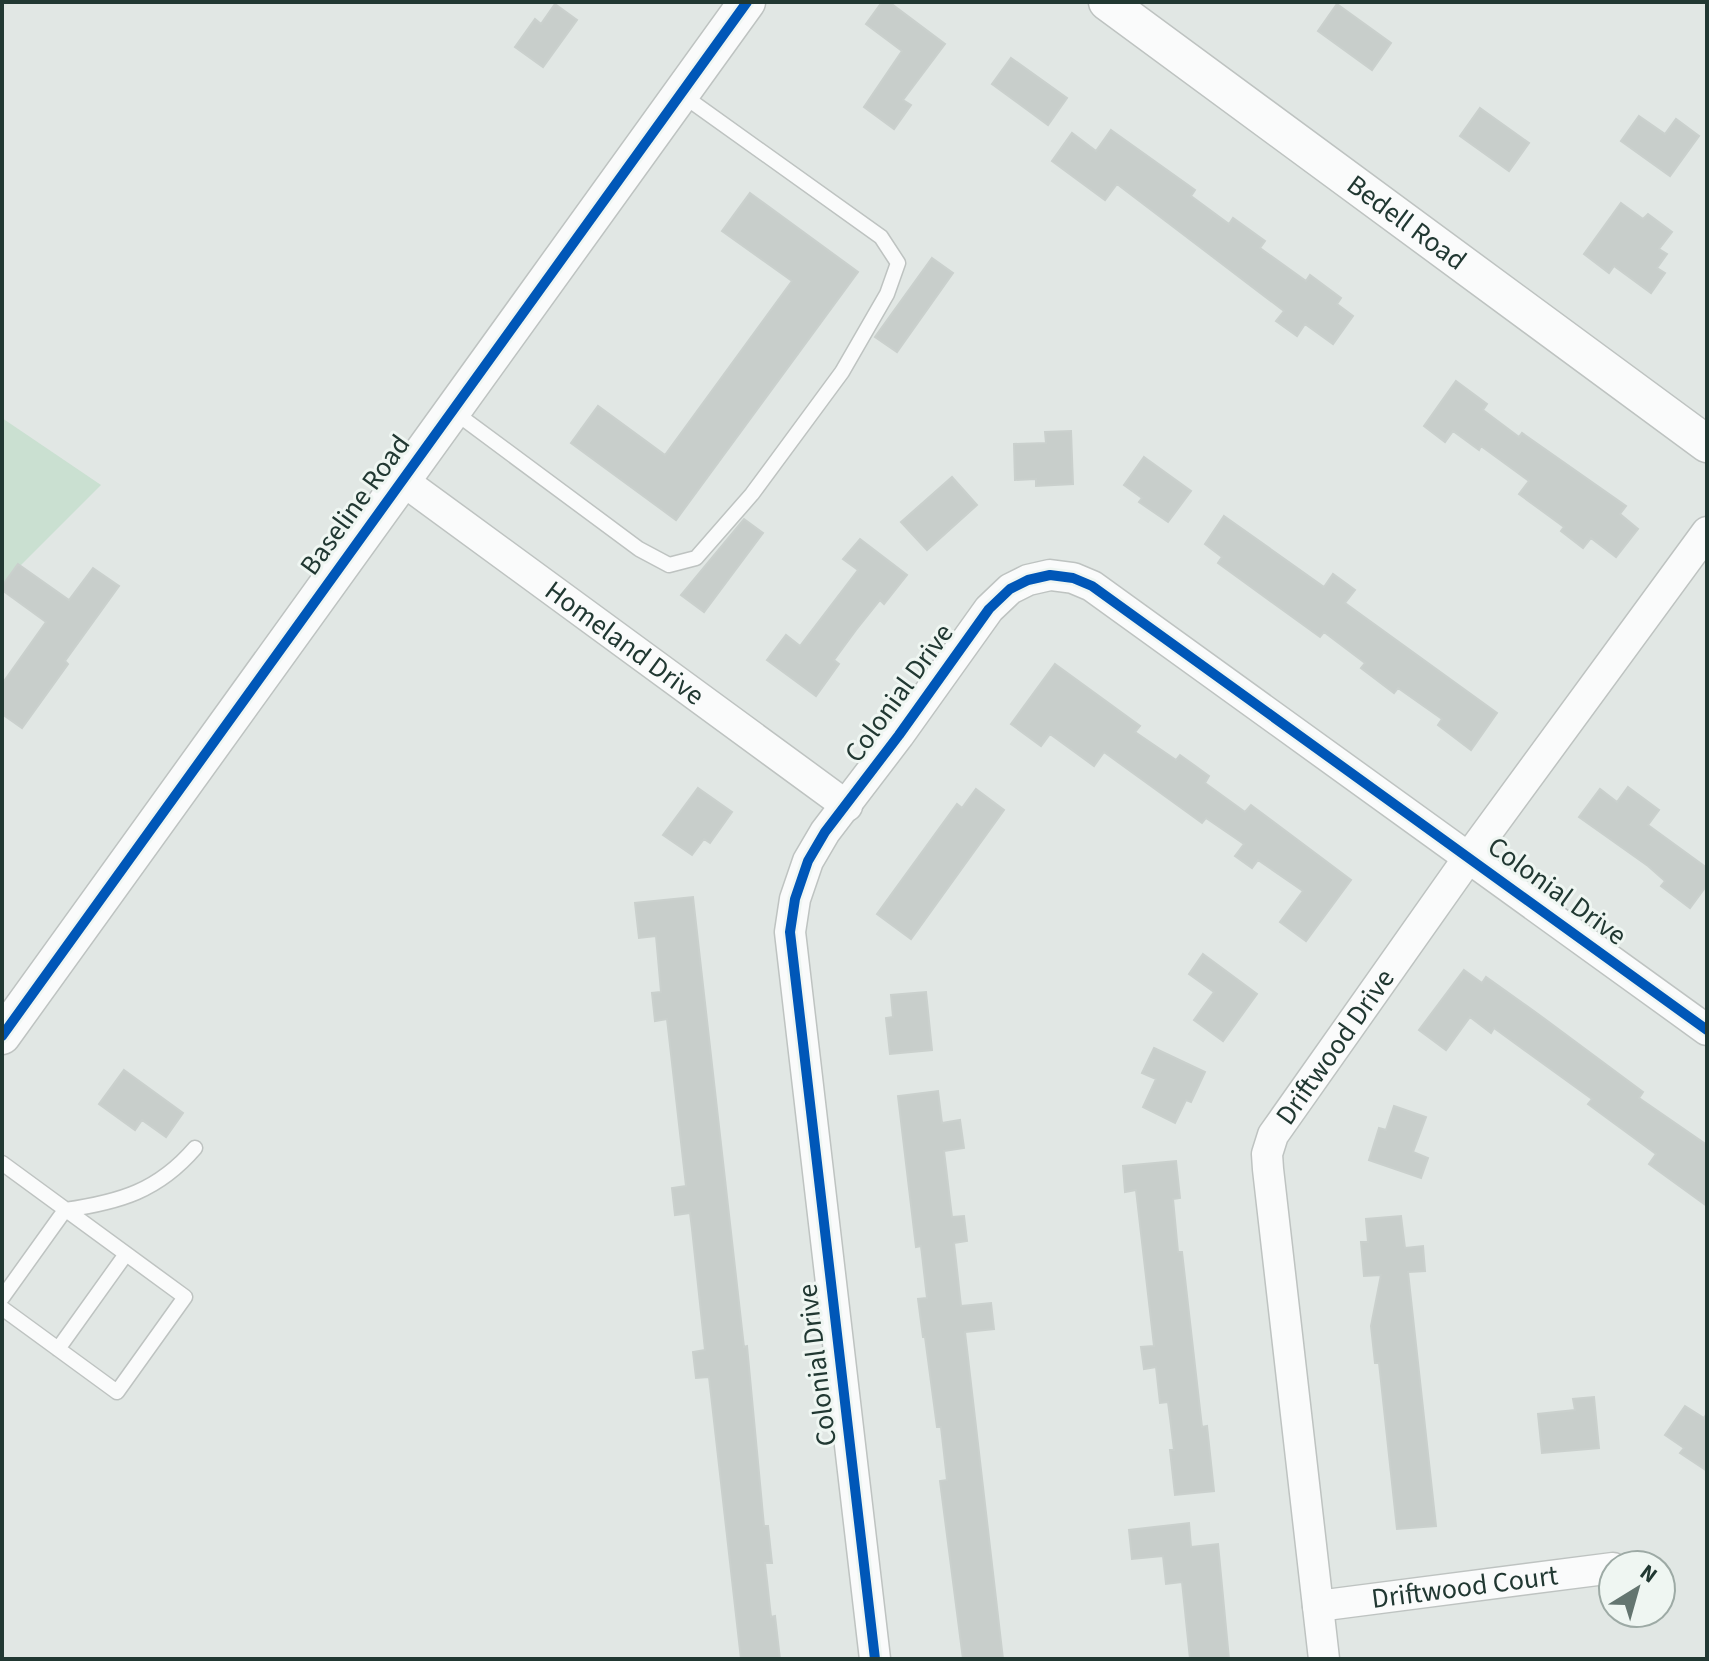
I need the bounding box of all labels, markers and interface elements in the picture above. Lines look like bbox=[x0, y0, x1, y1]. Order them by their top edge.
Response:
street label: Bedell Road bbox=[1338, 165, 1475, 280]
street label: Baseline Road bbox=[290, 426, 420, 584]
street label: Homeland Drive bbox=[537, 571, 713, 715]
street label: Colonial Drive bbox=[835, 615, 963, 771]
street label: Colonial Drive bbox=[1479, 827, 1635, 955]
street label: Driftwood Drive bbox=[1266, 961, 1404, 1133]
street label: Colonial Drive bbox=[787, 1282, 847, 1448]
north arrow bbox=[1597, 1549, 1677, 1629]
street label: Driftwood Court bbox=[1369, 1555, 1561, 1619]
text: N bbox=[1633, 1557, 1664, 1591]

